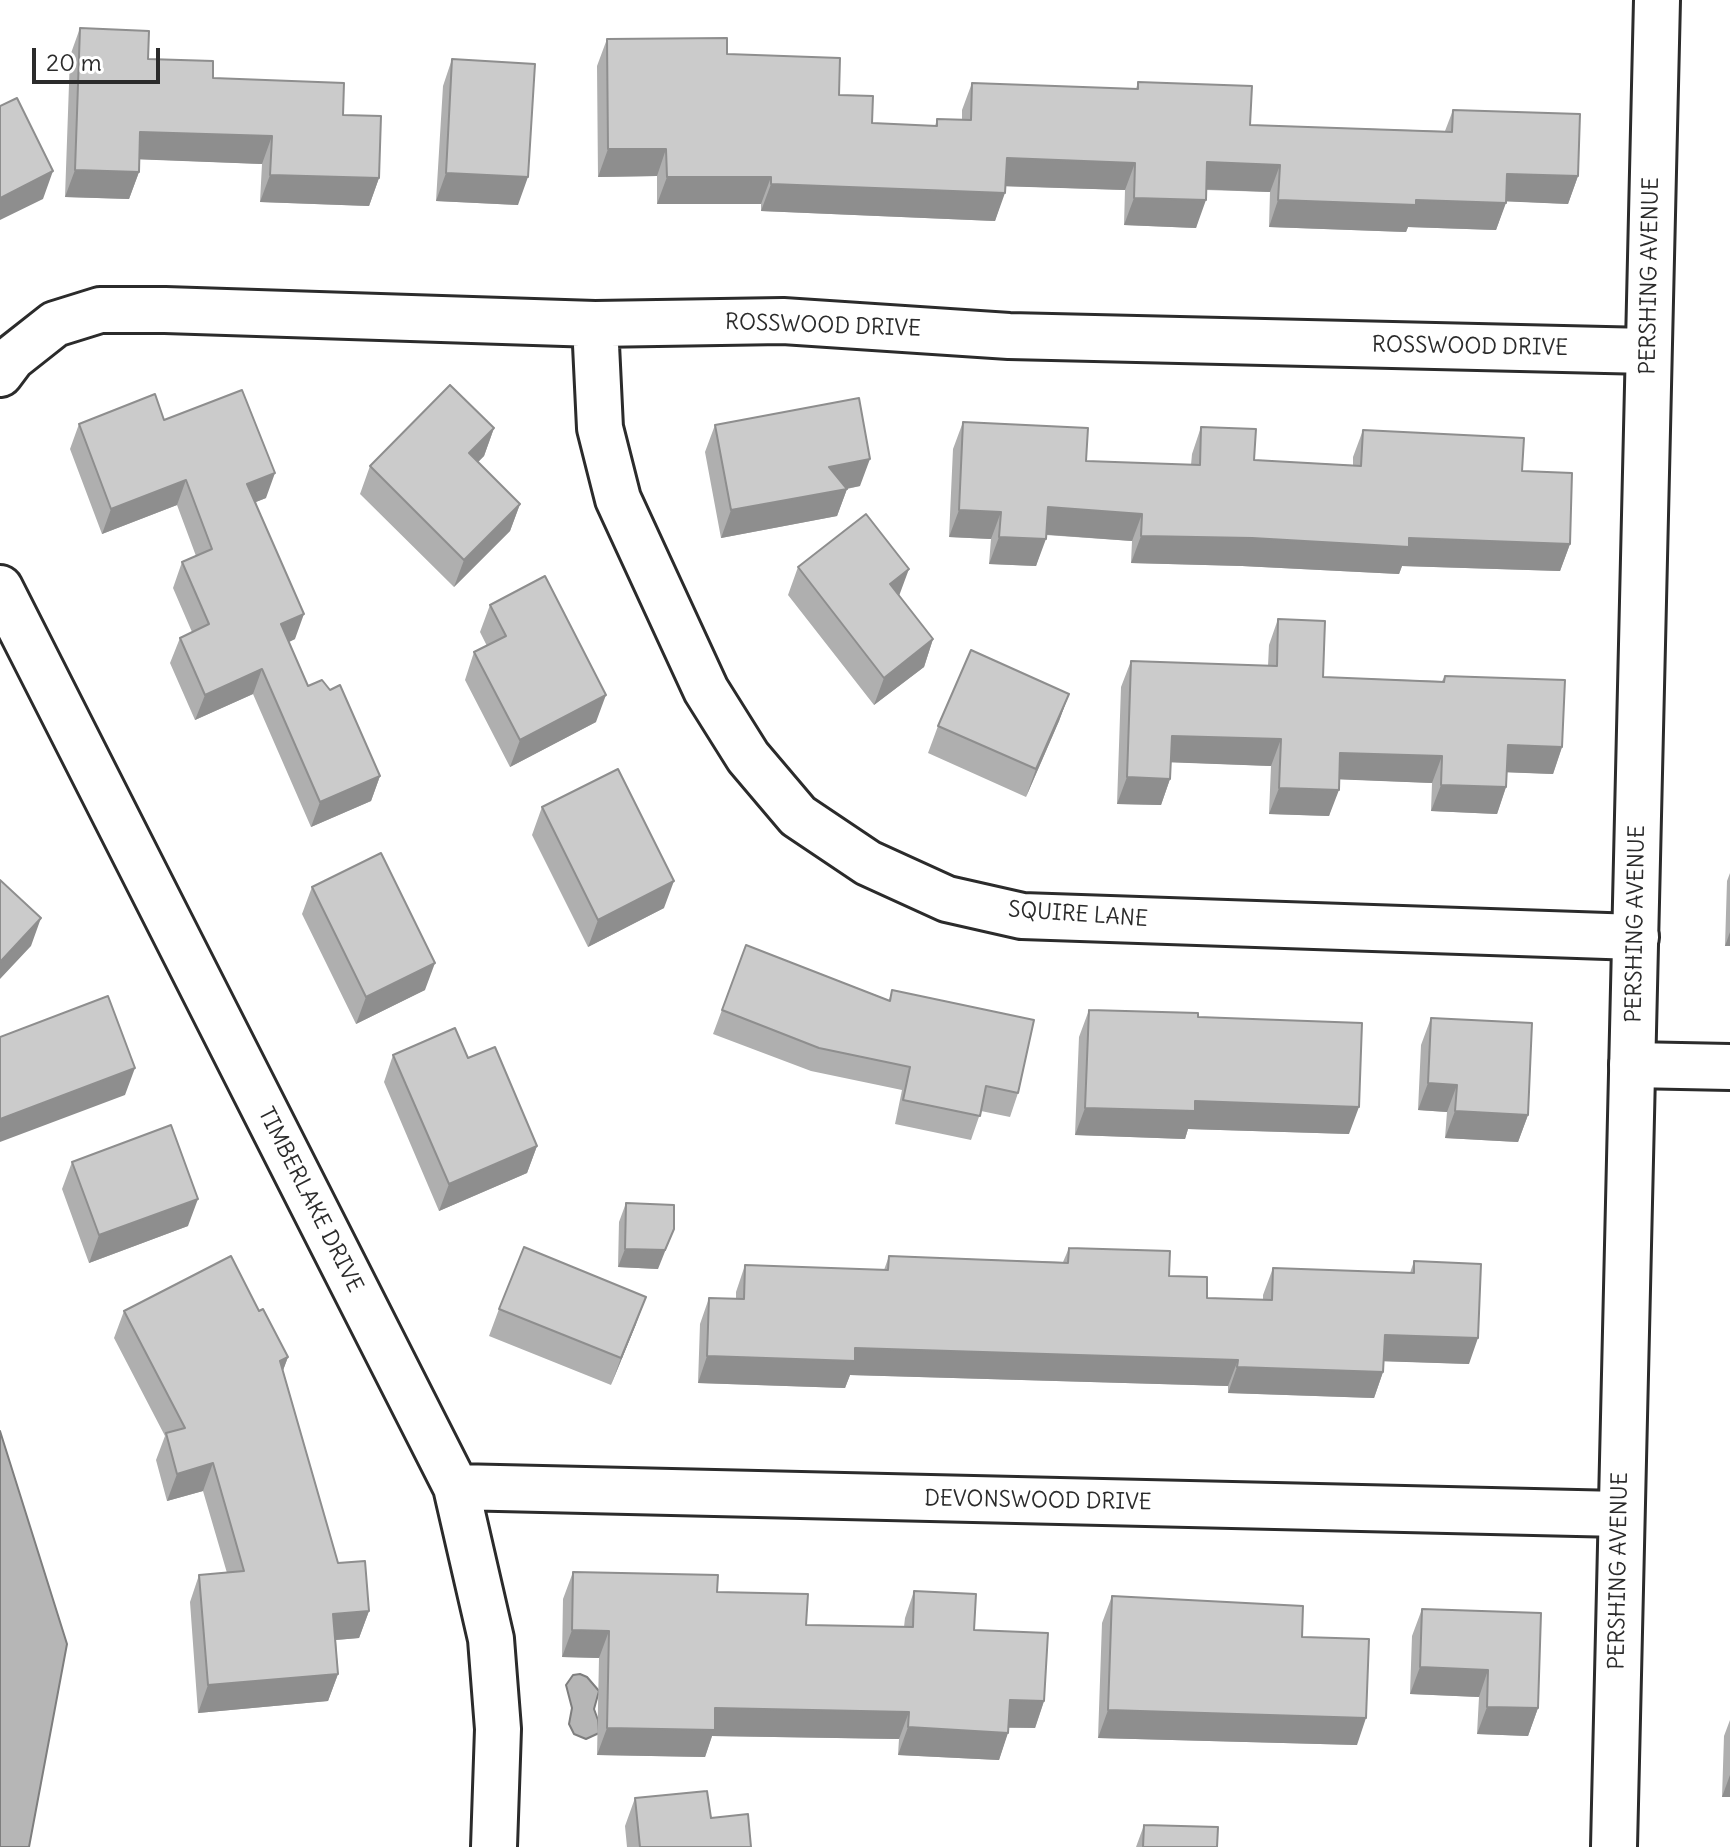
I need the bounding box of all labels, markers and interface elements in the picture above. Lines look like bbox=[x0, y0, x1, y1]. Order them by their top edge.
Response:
scale bar bbox=[36, 32, 164, 82]
text: 20 m bbox=[46, 47, 102, 77]
street label: PERSHING AVENUE bbox=[1635, 177, 1665, 375]
street label: ROSSWOOD DRIVE bbox=[725, 309, 921, 343]
street label: ROSSWOOD DRIVE bbox=[1372, 332, 1568, 362]
street label: PERSHING AVENUE bbox=[1621, 825, 1651, 1023]
street label: SQUIRE LANE bbox=[1007, 897, 1149, 933]
street label: TIMBERLAKE DRIVE bbox=[252, 1103, 368, 1297]
street label: PERSHING AVENUE bbox=[1604, 1472, 1634, 1670]
street label: DEVONSWOOD DRIVE bbox=[924, 1486, 1152, 1516]

